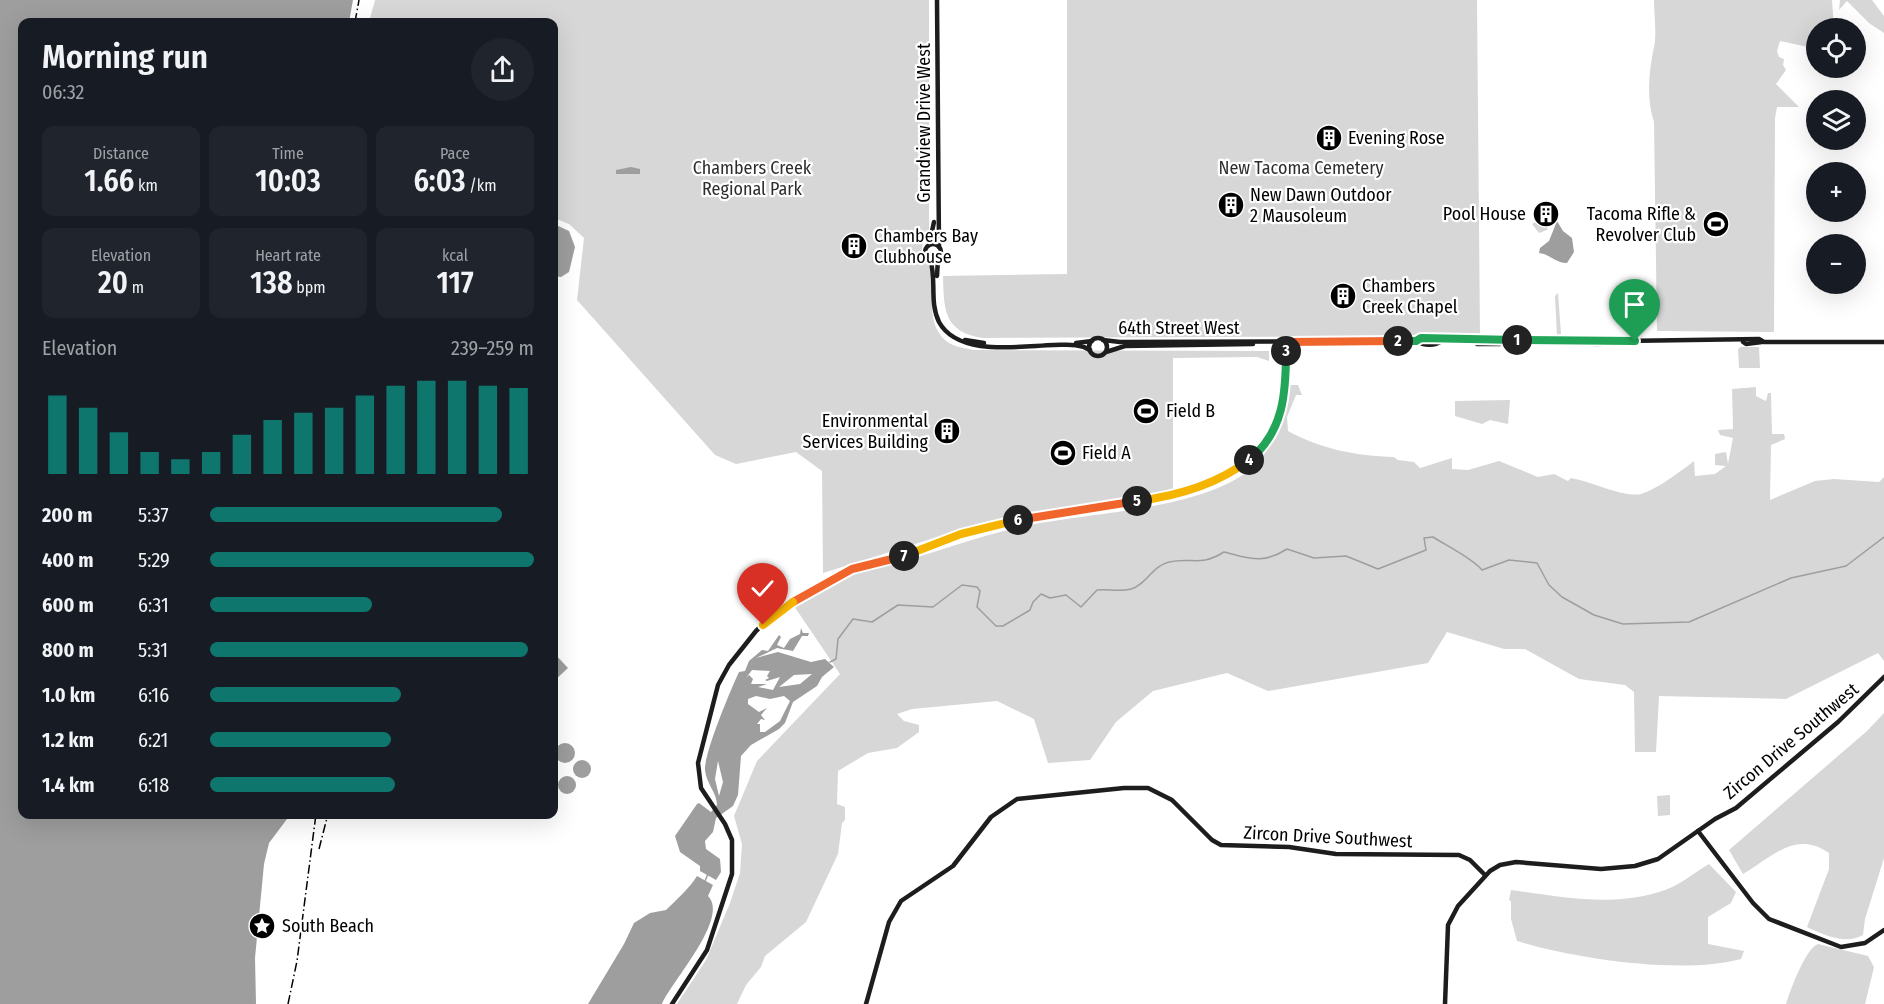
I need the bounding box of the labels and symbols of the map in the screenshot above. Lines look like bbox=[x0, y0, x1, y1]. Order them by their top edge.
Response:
street label: Grandview Drive West bbox=[913, 43, 935, 203]
building icon: Evening Rose bbox=[1314, 123, 1344, 153]
place label: Evening Rose bbox=[1348, 127, 1445, 149]
park label: Chambers Creek Regional Park bbox=[693, 157, 812, 200]
park label: New Tacoma Cemetery bbox=[1218, 157, 1384, 179]
place label: New Dawn Outdoor 2 Mausoleum bbox=[1250, 184, 1392, 227]
building icon: New Dawn Outdoor 2 Mausoleum bbox=[1216, 190, 1246, 220]
building icon: Pool House bbox=[1531, 199, 1561, 229]
place label: Pool House bbox=[1443, 203, 1526, 225]
place label: Tacoma Rifle & Revolver Club bbox=[1587, 203, 1696, 246]
sports icon: Tacoma Rifle & Revolver Club bbox=[1701, 209, 1731, 239]
place label: Chambers Bay Clubhouse bbox=[874, 225, 978, 268]
building icon: Chambers Bay Clubhouse bbox=[839, 231, 869, 261]
place label: Chambers Creek Chapel bbox=[1362, 275, 1458, 318]
pin bbox=[1609, 279, 1660, 341]
building icon: Chambers Creek Chapel bbox=[1328, 281, 1358, 311]
street label: 64th Street West bbox=[1118, 317, 1240, 339]
pin: 1 bbox=[1502, 325, 1532, 355]
pin: 2 bbox=[1383, 326, 1413, 356]
pin: 3 bbox=[1271, 336, 1301, 366]
sports icon: Field B bbox=[1131, 396, 1161, 426]
place label: Field B bbox=[1166, 400, 1215, 422]
place label: Environmental Services Building bbox=[803, 410, 929, 453]
building icon: Environmental Services Building bbox=[932, 416, 962, 446]
sports icon: Field A bbox=[1048, 438, 1078, 468]
place label: Field A bbox=[1082, 442, 1131, 464]
pin: 4 bbox=[1234, 445, 1264, 475]
pin: 5 bbox=[1122, 486, 1152, 516]
pin: 6 bbox=[1003, 505, 1033, 535]
pin: 7 bbox=[889, 541, 919, 571]
pin bbox=[737, 563, 788, 625]
street label: Zircon Drive Southwest bbox=[1719, 678, 1863, 804]
street label: Zircon Drive Southwest bbox=[1243, 822, 1413, 852]
place icon: South Beach bbox=[247, 911, 277, 941]
place label: South Beach bbox=[282, 915, 374, 937]

